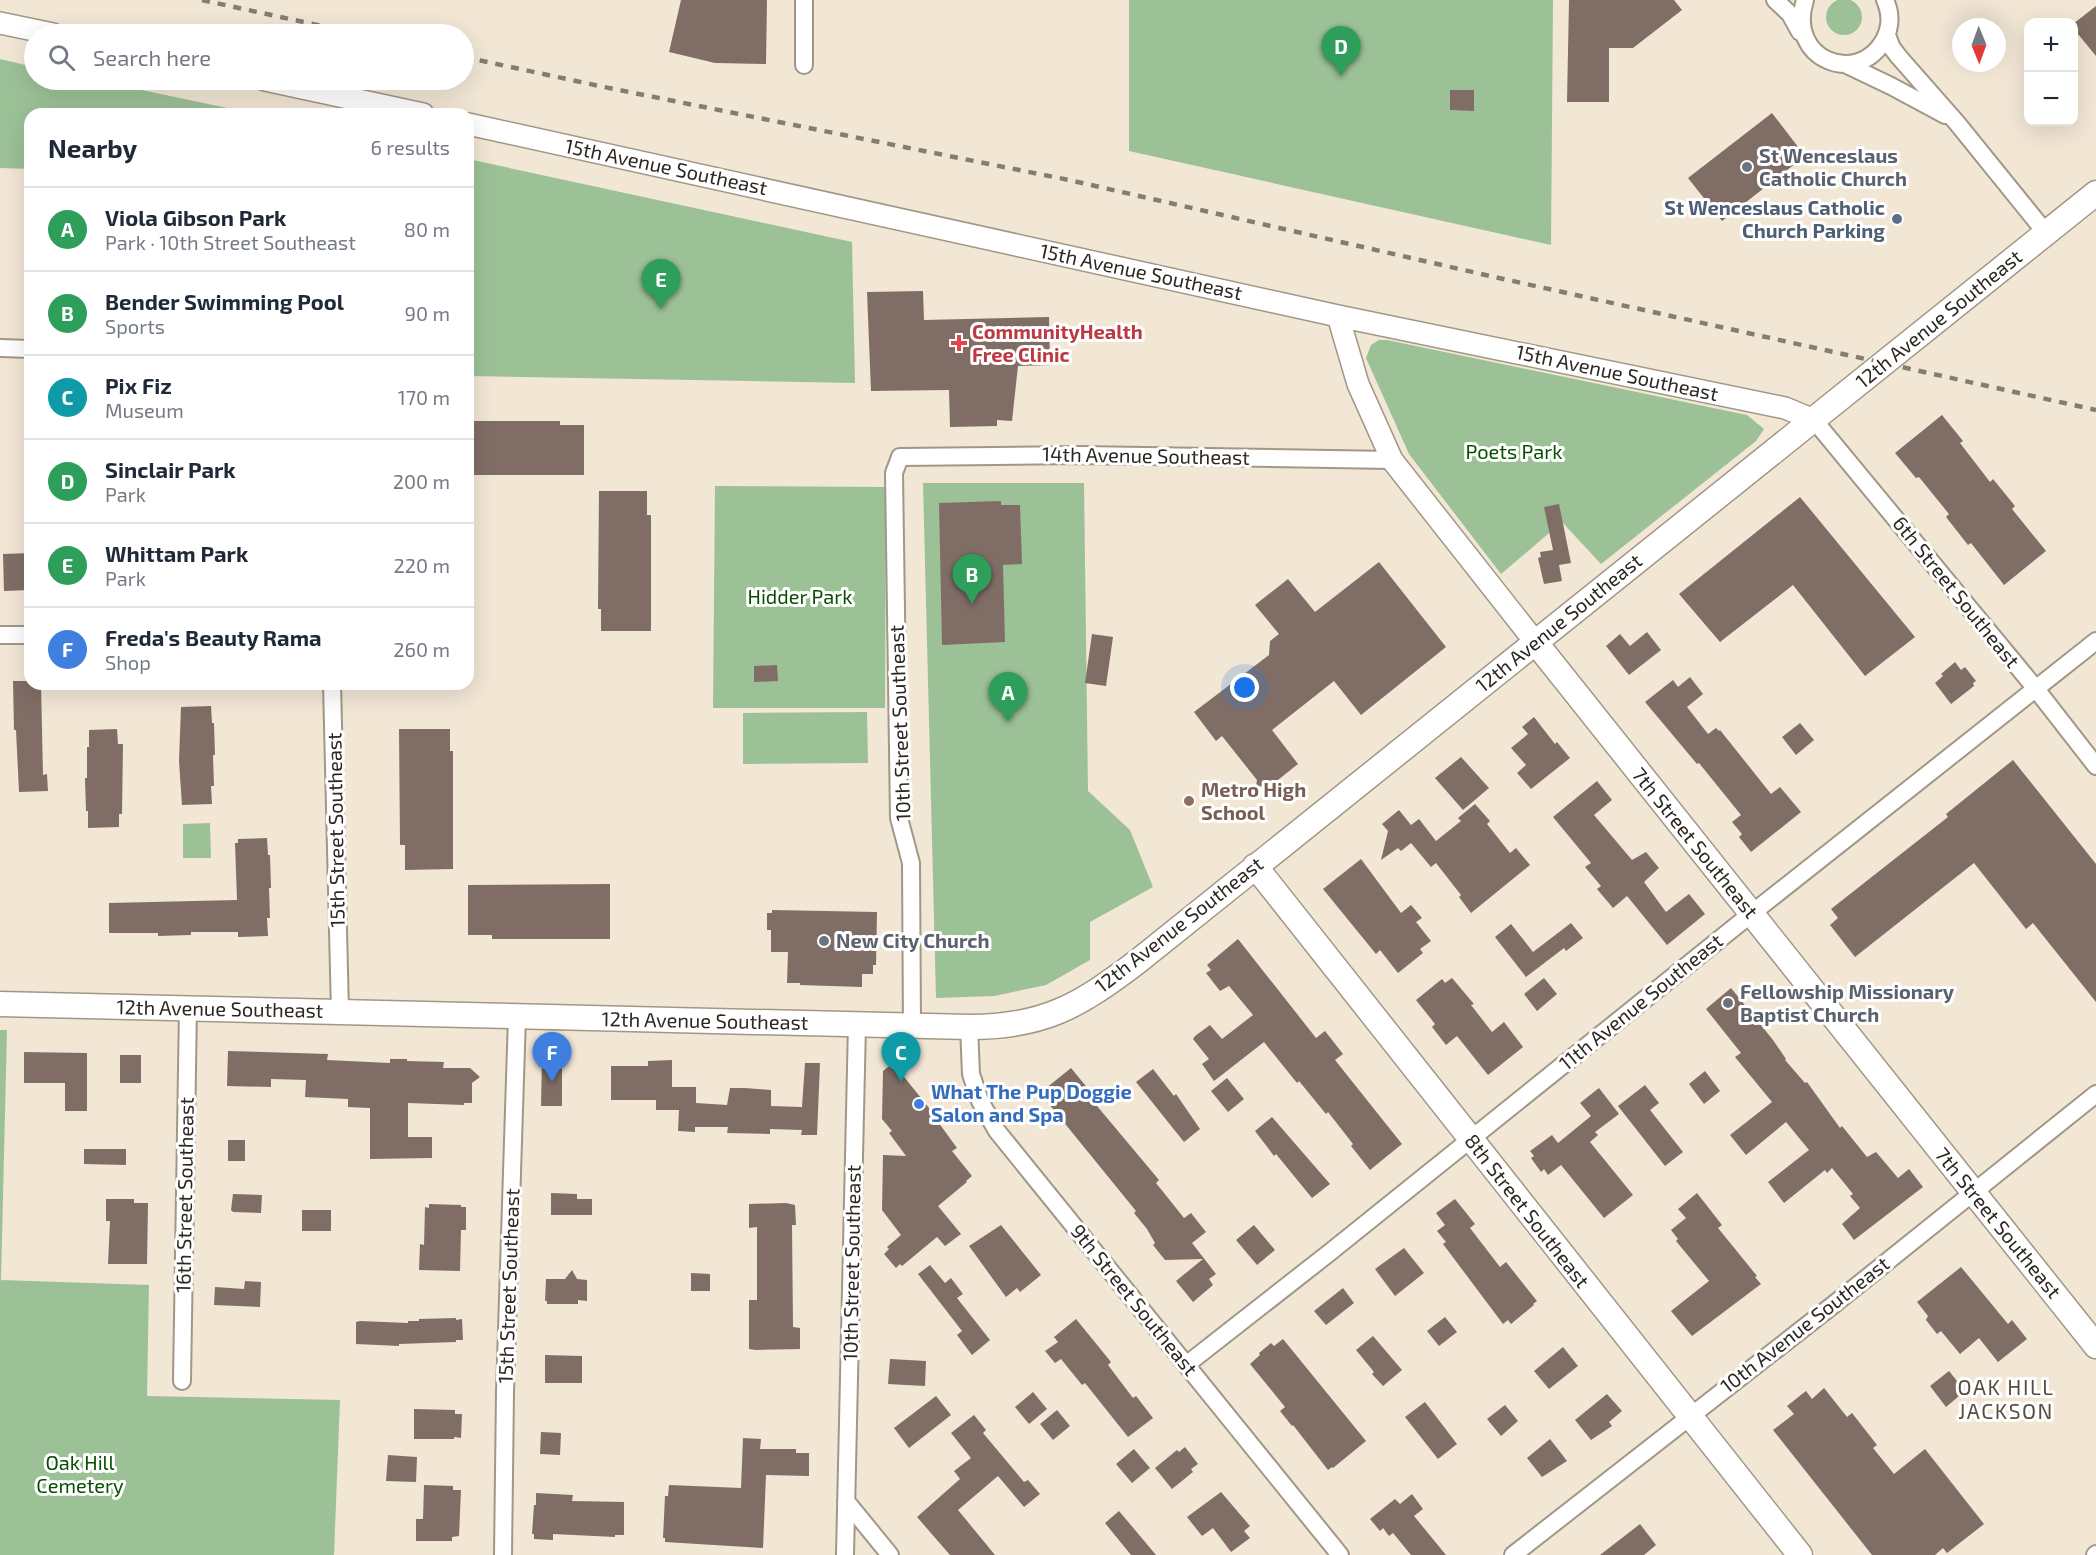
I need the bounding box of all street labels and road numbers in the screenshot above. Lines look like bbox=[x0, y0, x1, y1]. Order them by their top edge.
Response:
street label: 15th Avenue Southeast bbox=[563, 133, 770, 199]
street label: 15th Avenue Southeast bbox=[1038, 238, 1245, 304]
street label: 12th Avenue Southeast bbox=[1851, 244, 2027, 393]
street label: 15th Avenue Southeast bbox=[1514, 339, 1721, 405]
street label: 14th Avenue Southeast bbox=[1042, 441, 1250, 469]
street label: 6th Street Southeast bbox=[1888, 511, 2025, 672]
street label: 12th Avenue Southeast bbox=[1471, 548, 1647, 697]
street label: 10th Street Southeast bbox=[884, 624, 914, 822]
street label: 15th Street Southeast bbox=[321, 732, 349, 928]
street label: 7th Street Southeast bbox=[1628, 762, 1764, 923]
street label: 12th Avenue Southeast bbox=[1090, 851, 1267, 997]
street label: 11th Avenue Southeast bbox=[1554, 928, 1727, 1075]
street label: 12th Avenue Southeast bbox=[117, 994, 324, 1022]
street label: 12th Avenue Southeast bbox=[602, 1006, 809, 1034]
street label: 16th Street Southeast bbox=[170, 1096, 198, 1293]
street label: 8th Street Southeast bbox=[1460, 1129, 1596, 1292]
street label: 7th Street Southeast bbox=[1931, 1142, 2067, 1303]
street label: 10th Street Southeast bbox=[837, 1164, 865, 1361]
street label: 15th Street Southeast bbox=[493, 1188, 523, 1384]
street label: 9th Street Southeast bbox=[1066, 1219, 1203, 1380]
street label: 10th Avenue Southeast bbox=[1715, 1251, 1894, 1398]

